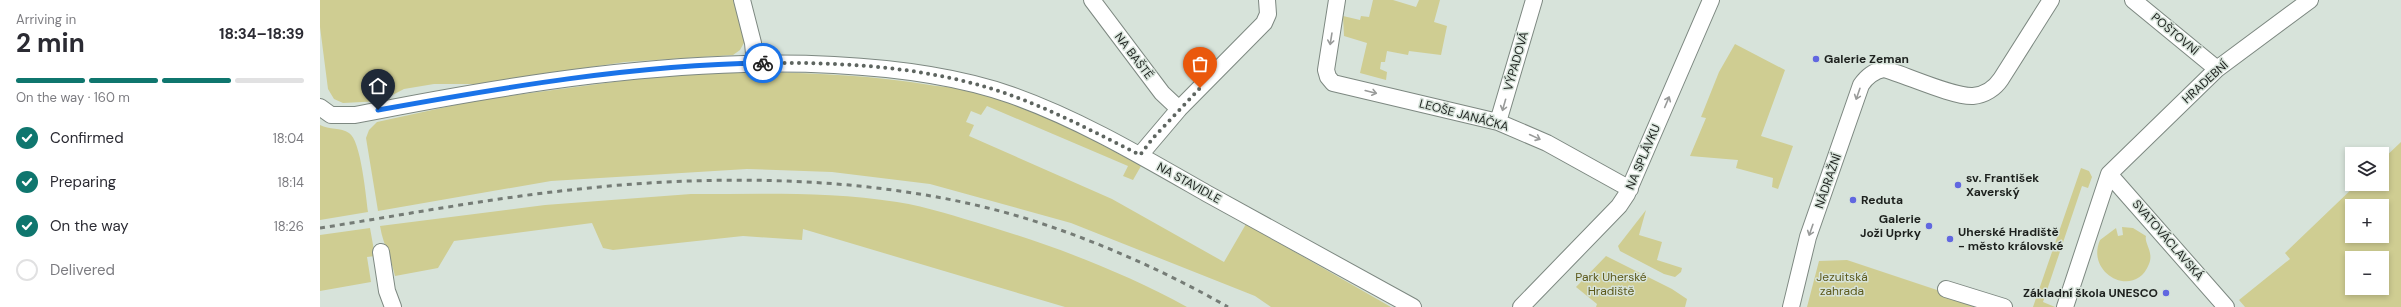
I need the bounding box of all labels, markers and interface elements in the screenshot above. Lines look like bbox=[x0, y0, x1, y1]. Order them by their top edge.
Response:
street label: POŠTOVNÍ bbox=[2148, 9, 2202, 59]
text: Arriving in bbox=[16, 11, 76, 28]
text: 18:34–18:39 bbox=[219, 24, 304, 44]
text: 2 min bbox=[16, 26, 85, 60]
street label: NA BAŠTĚ bbox=[1111, 29, 1157, 83]
street label: VÝPADOVÁ bbox=[1500, 29, 1532, 92]
one-way arrow bbox=[1327, 32, 1335, 45]
courier bbox=[743, 43, 783, 83]
pin bbox=[1183, 47, 1217, 88]
place label: Galerie Zeman bbox=[1824, 51, 1909, 67]
icon: bike bbox=[752, 52, 774, 74]
icon: bag bbox=[1189, 53, 1211, 75]
marker: Galerie Zeman bbox=[1811, 54, 1821, 64]
street label: HRADEBNÍ bbox=[2179, 57, 2232, 107]
pin bbox=[361, 69, 395, 110]
icon: home bbox=[367, 75, 389, 97]
one-way arrow bbox=[1854, 87, 1861, 100]
one-way arrow bbox=[1365, 88, 1378, 96]
text: On the way · 160 m bbox=[16, 89, 130, 106]
street label: LEOŠE JANÁČKA bbox=[1417, 95, 1511, 135]
one-way arrow bbox=[1663, 96, 1671, 108]
one-way arrow bbox=[1500, 98, 1507, 111]
street label: NA SPLÁVKU bbox=[1622, 122, 1664, 192]
icon: check bbox=[16, 127, 38, 149]
text: Confirmed bbox=[50, 128, 124, 148]
text: 18:04 bbox=[273, 130, 304, 147]
one-way arrow bbox=[1528, 134, 1540, 141]
map controls bbox=[2345, 147, 2389, 295]
button: layers bbox=[2345, 147, 2389, 191]
street label: NÁDRAŽNÍ bbox=[1811, 151, 1845, 211]
street label: NA STAVIDLE bbox=[1154, 159, 1224, 207]
place label: sv. František Xaverský bbox=[1966, 170, 2039, 200]
icon: check bbox=[16, 171, 38, 193]
text: Preparing bbox=[50, 172, 116, 192]
text: 18:14 bbox=[277, 174, 304, 191]
marker: sv. František Xaverský bbox=[1953, 180, 1963, 190]
place label: Reduta bbox=[1861, 192, 1903, 208]
marker: Reduta bbox=[1848, 195, 1858, 205]
street label: SVATOVÁCLAVSKÁ bbox=[2129, 196, 2207, 284]
button: + bbox=[2345, 199, 2389, 243]
place label: Galerie Joži Uprky bbox=[1860, 211, 1922, 241]
icon: check bbox=[16, 215, 38, 237]
text: On the way bbox=[50, 216, 129, 236]
text: 18:26 bbox=[274, 218, 304, 235]
marker: Galerie Joži Uprky bbox=[1924, 221, 1934, 231]
one-way arrow bbox=[1806, 223, 1814, 235]
place label: Uherské Hradiště - město královské bbox=[1958, 224, 2063, 254]
marker: Uherské Hradiště - město královské bbox=[1945, 234, 1955, 244]
button: − bbox=[2345, 251, 2389, 295]
text: Delivered bbox=[50, 260, 115, 280]
park label: Park Uherské Hradiště bbox=[1575, 269, 1647, 299]
park label: Jezuitská zahrada bbox=[1816, 269, 1868, 299]
place label: Základní škola UNESCO bbox=[2023, 285, 2158, 301]
marker: Základní škola UNESCO bbox=[2161, 288, 2171, 298]

